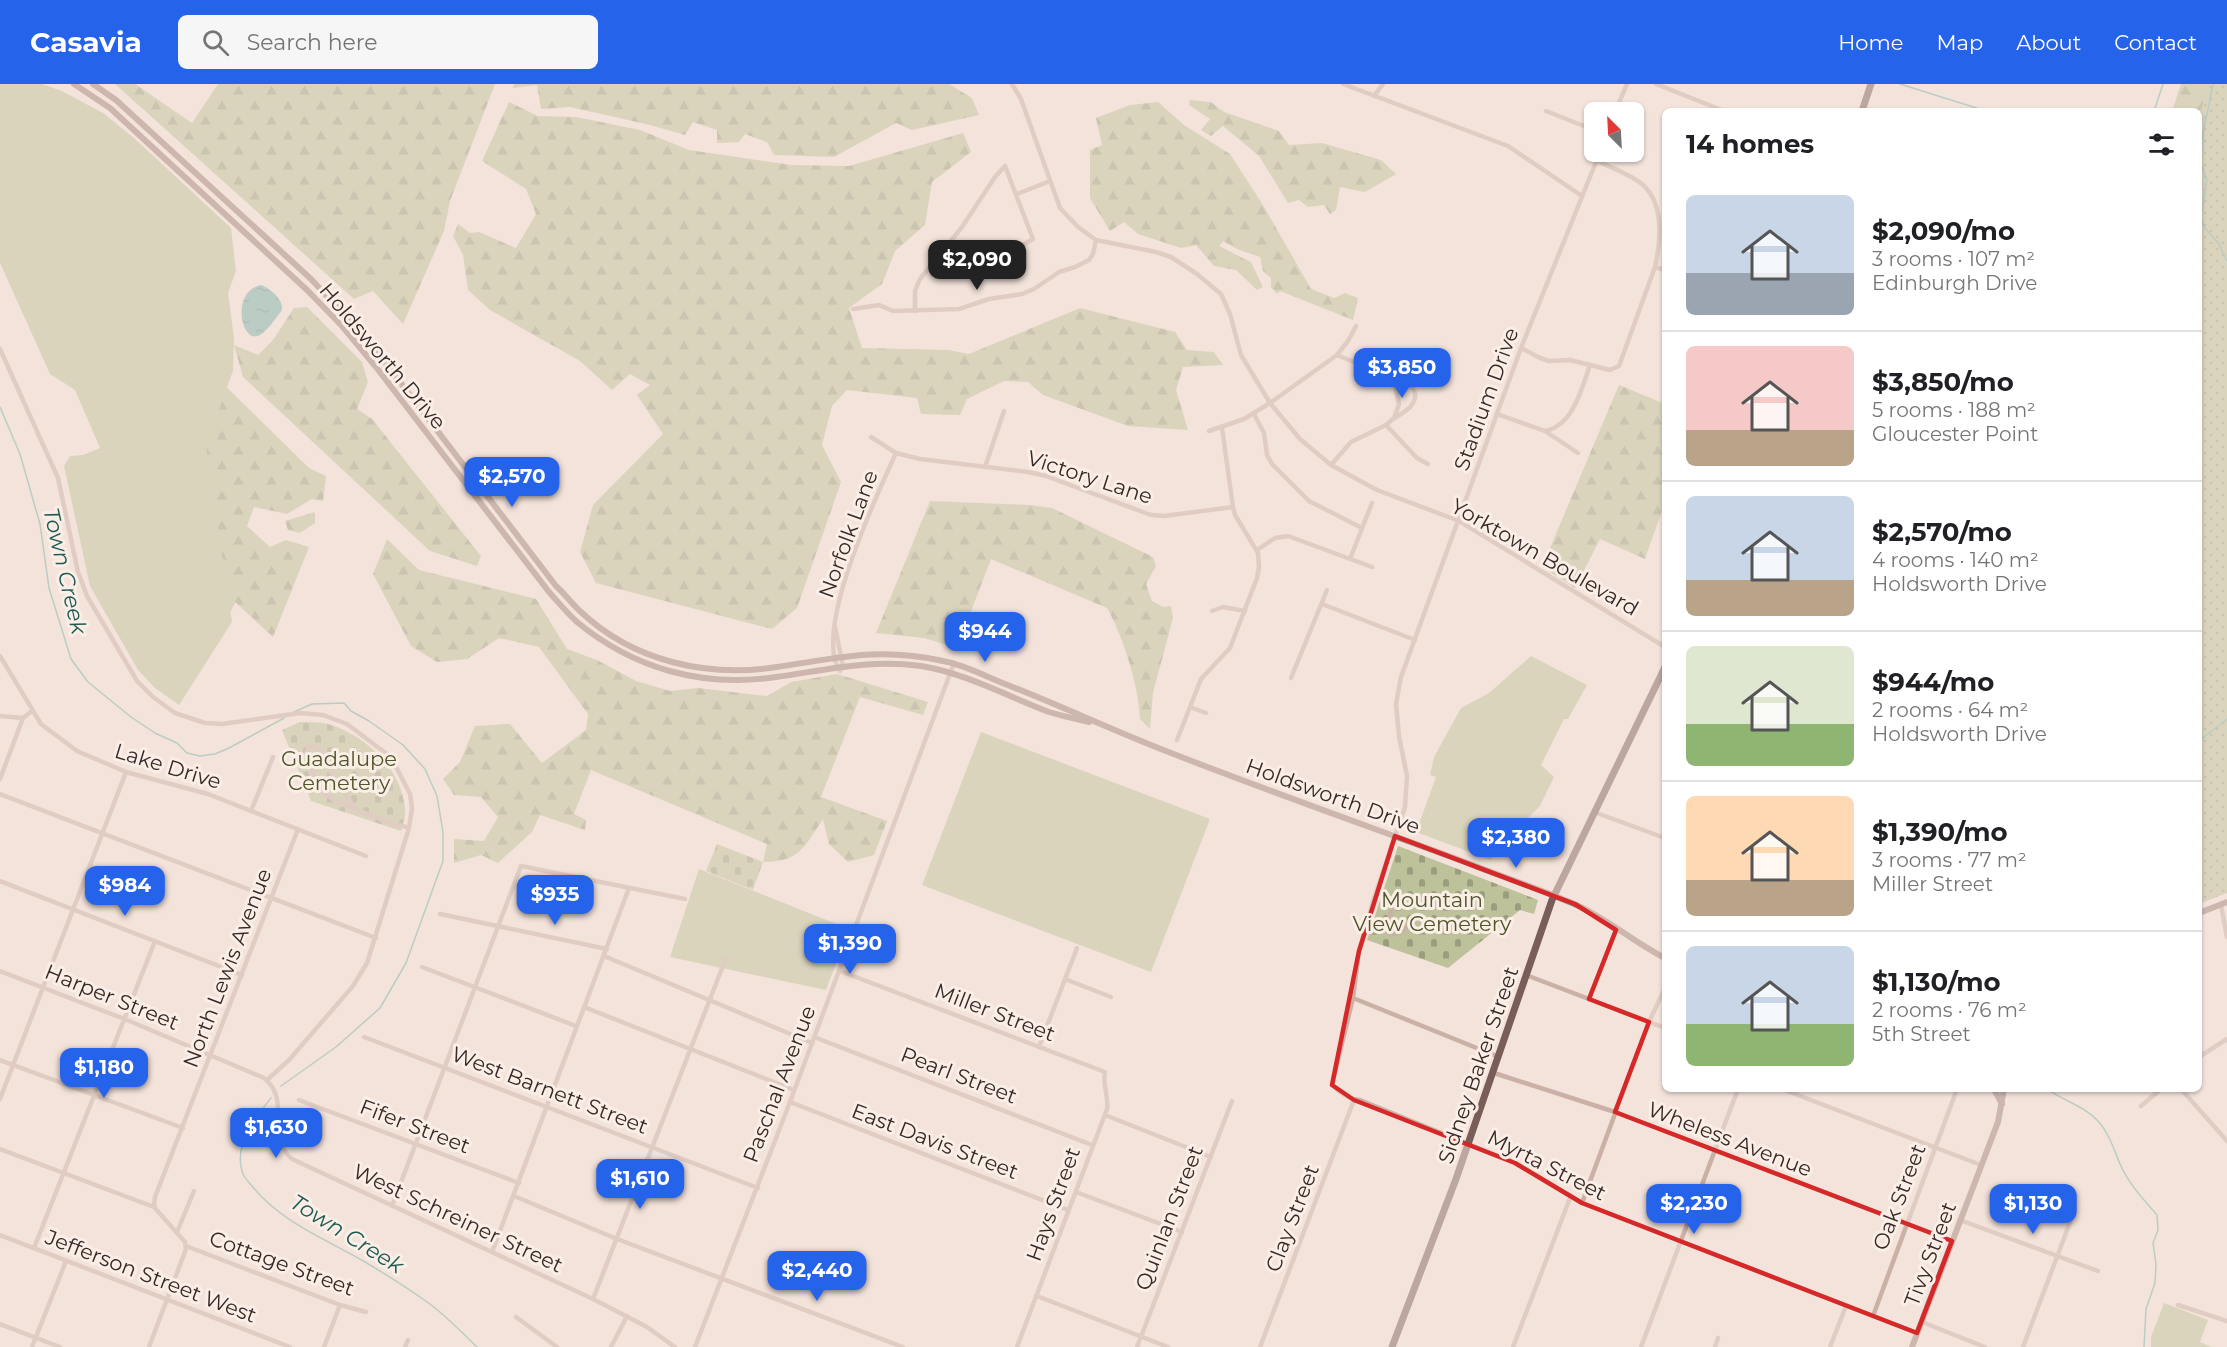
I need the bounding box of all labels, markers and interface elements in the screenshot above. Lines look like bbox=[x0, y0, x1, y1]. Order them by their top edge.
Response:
search box bbox=[178, 15, 598, 69]
text: Casavia bbox=[30, 25, 142, 59]
icon: search bbox=[199, 26, 232, 59]
text: Search here bbox=[247, 29, 378, 56]
text: Home bbox=[1838, 30, 1903, 55]
text: Map bbox=[1936, 30, 1983, 55]
text: About bbox=[2016, 30, 2081, 55]
text: Contact bbox=[2114, 30, 2197, 55]
north arrow bbox=[1584, 102, 1644, 162]
map controls bbox=[1584, 102, 1644, 162]
text: 14 homes bbox=[1686, 128, 1814, 160]
icon: filters bbox=[2145, 128, 2178, 161]
text: $2,090/mo bbox=[1872, 215, 2015, 247]
icon: home bbox=[1734, 219, 1806, 291]
pin: $2,090 bbox=[928, 240, 1026, 291]
text: $2,090 bbox=[942, 247, 1012, 271]
text: 3 rooms · 107 m² bbox=[1872, 247, 2035, 271]
text: Edinburgh Drive bbox=[1872, 271, 2037, 295]
street label: Holdsworth Drive bbox=[314, 278, 452, 434]
street label: Stadium Drive bbox=[1449, 324, 1523, 474]
pin: $3,850 bbox=[1353, 348, 1451, 399]
text: $3,850 bbox=[1368, 355, 1436, 379]
text: $3,850/mo bbox=[1872, 366, 2014, 398]
icon: home bbox=[1734, 370, 1806, 442]
text: 5 rooms · 188 m² bbox=[1872, 398, 2036, 422]
text: Gloucester Point bbox=[1872, 422, 2039, 446]
street label: Victory Lane bbox=[1024, 445, 1156, 509]
pin: $2,570 bbox=[463, 457, 561, 508]
text: $2,570 bbox=[478, 464, 546, 488]
street label: Norfolk Lane bbox=[813, 467, 883, 601]
street label: Yorktown Boulevard bbox=[1447, 493, 1643, 621]
water label: Town Creek bbox=[37, 505, 93, 638]
text: $2,570/mo bbox=[1872, 516, 2012, 548]
icon: home bbox=[1734, 520, 1806, 592]
text: 4 rooms · 140 m² bbox=[1872, 548, 2039, 572]
text: Holdsworth Drive bbox=[1872, 572, 2047, 596]
pin: $944 bbox=[949, 612, 1021, 663]
text: $944 bbox=[959, 619, 1011, 643]
text: $944/mo bbox=[1872, 666, 1994, 698]
icon: home bbox=[1734, 670, 1806, 742]
text: 2 rooms · 64 m² bbox=[1872, 698, 2028, 722]
text: Holdsworth Drive bbox=[1872, 722, 2047, 746]
street label: Lake Drive bbox=[112, 738, 224, 794]
park label: Guadalupe Cemetery bbox=[281, 746, 397, 795]
street label: Holdsworth Drive bbox=[1243, 753, 1423, 839]
text: $1,390/mo bbox=[1872, 816, 2008, 848]
pin: $2,380 bbox=[1467, 818, 1565, 869]
icon: home bbox=[1734, 820, 1806, 892]
text: $2,380 bbox=[1482, 825, 1550, 849]
text: 3 rooms · 77 m² bbox=[1872, 848, 2027, 872]
street label: North Lewis Avenue bbox=[178, 865, 276, 1071]
pin: $984 bbox=[89, 866, 161, 917]
text: Miller Street bbox=[1872, 872, 1993, 896]
text: $984 bbox=[99, 873, 151, 897]
pin: $935 bbox=[519, 875, 591, 926]
text: $935 bbox=[531, 882, 579, 906]
park label: Mountain View Cemetery bbox=[1353, 887, 1512, 936]
pin: $1,390 bbox=[801, 924, 899, 975]
text: $1,390 bbox=[818, 931, 882, 955]
street label: Harper Street bbox=[41, 959, 183, 1035]
street label: Sidney Baker Street bbox=[1433, 963, 1523, 1167]
text: $1,130/mo bbox=[1872, 966, 2001, 998]
icon: home bbox=[1734, 970, 1806, 1042]
street label: Miller Street bbox=[931, 978, 1059, 1046]
text: 2 rooms · 76 m² bbox=[1872, 998, 2027, 1022]
street label: Paschal Avenue bbox=[738, 1002, 820, 1166]
text: 5th Street bbox=[1872, 1022, 1971, 1046]
street label: West Barnett Street bbox=[448, 1041, 652, 1139]
street label: Pearl Street bbox=[897, 1041, 1021, 1109]
pin: $1,180 bbox=[55, 1048, 153, 1099]
text: $1,180 bbox=[74, 1055, 134, 1079]
street label: Fifer Street bbox=[356, 1094, 474, 1158]
street label: Wheless Avenue bbox=[1645, 1096, 1815, 1182]
street label: East Davis Street bbox=[848, 1098, 1022, 1184]
pin: $1,630 bbox=[227, 1108, 325, 1159]
text: $1,630 bbox=[244, 1115, 308, 1139]
street label: Myrta Street bbox=[1484, 1124, 1610, 1206]
street label: Oak Street bbox=[1867, 1140, 1931, 1254]
street label: Quinlan Street bbox=[1130, 1142, 1208, 1294]
street label: Hays Street bbox=[1021, 1144, 1085, 1264]
street label: West Schreiner Street bbox=[349, 1158, 567, 1278]
pin: $1,610 bbox=[591, 1159, 689, 1210]
street label: Clay Street bbox=[1260, 1161, 1324, 1275]
text: $1,610 bbox=[610, 1166, 670, 1190]
pin: $2,230 bbox=[1645, 1184, 1743, 1235]
pin: $1,130 bbox=[1984, 1184, 2082, 1235]
water label: Town Creek bbox=[285, 1188, 410, 1280]
text: $2,230 bbox=[1660, 1191, 1728, 1215]
text: $1,130 bbox=[2004, 1191, 2062, 1215]
street label: Tivy Street bbox=[1899, 1198, 1961, 1310]
street label: Jefferson Street West bbox=[41, 1224, 260, 1328]
street label: Cottage Street bbox=[206, 1225, 358, 1301]
pin: $2,440 bbox=[768, 1251, 866, 1302]
text: $2,440 bbox=[781, 1258, 853, 1282]

